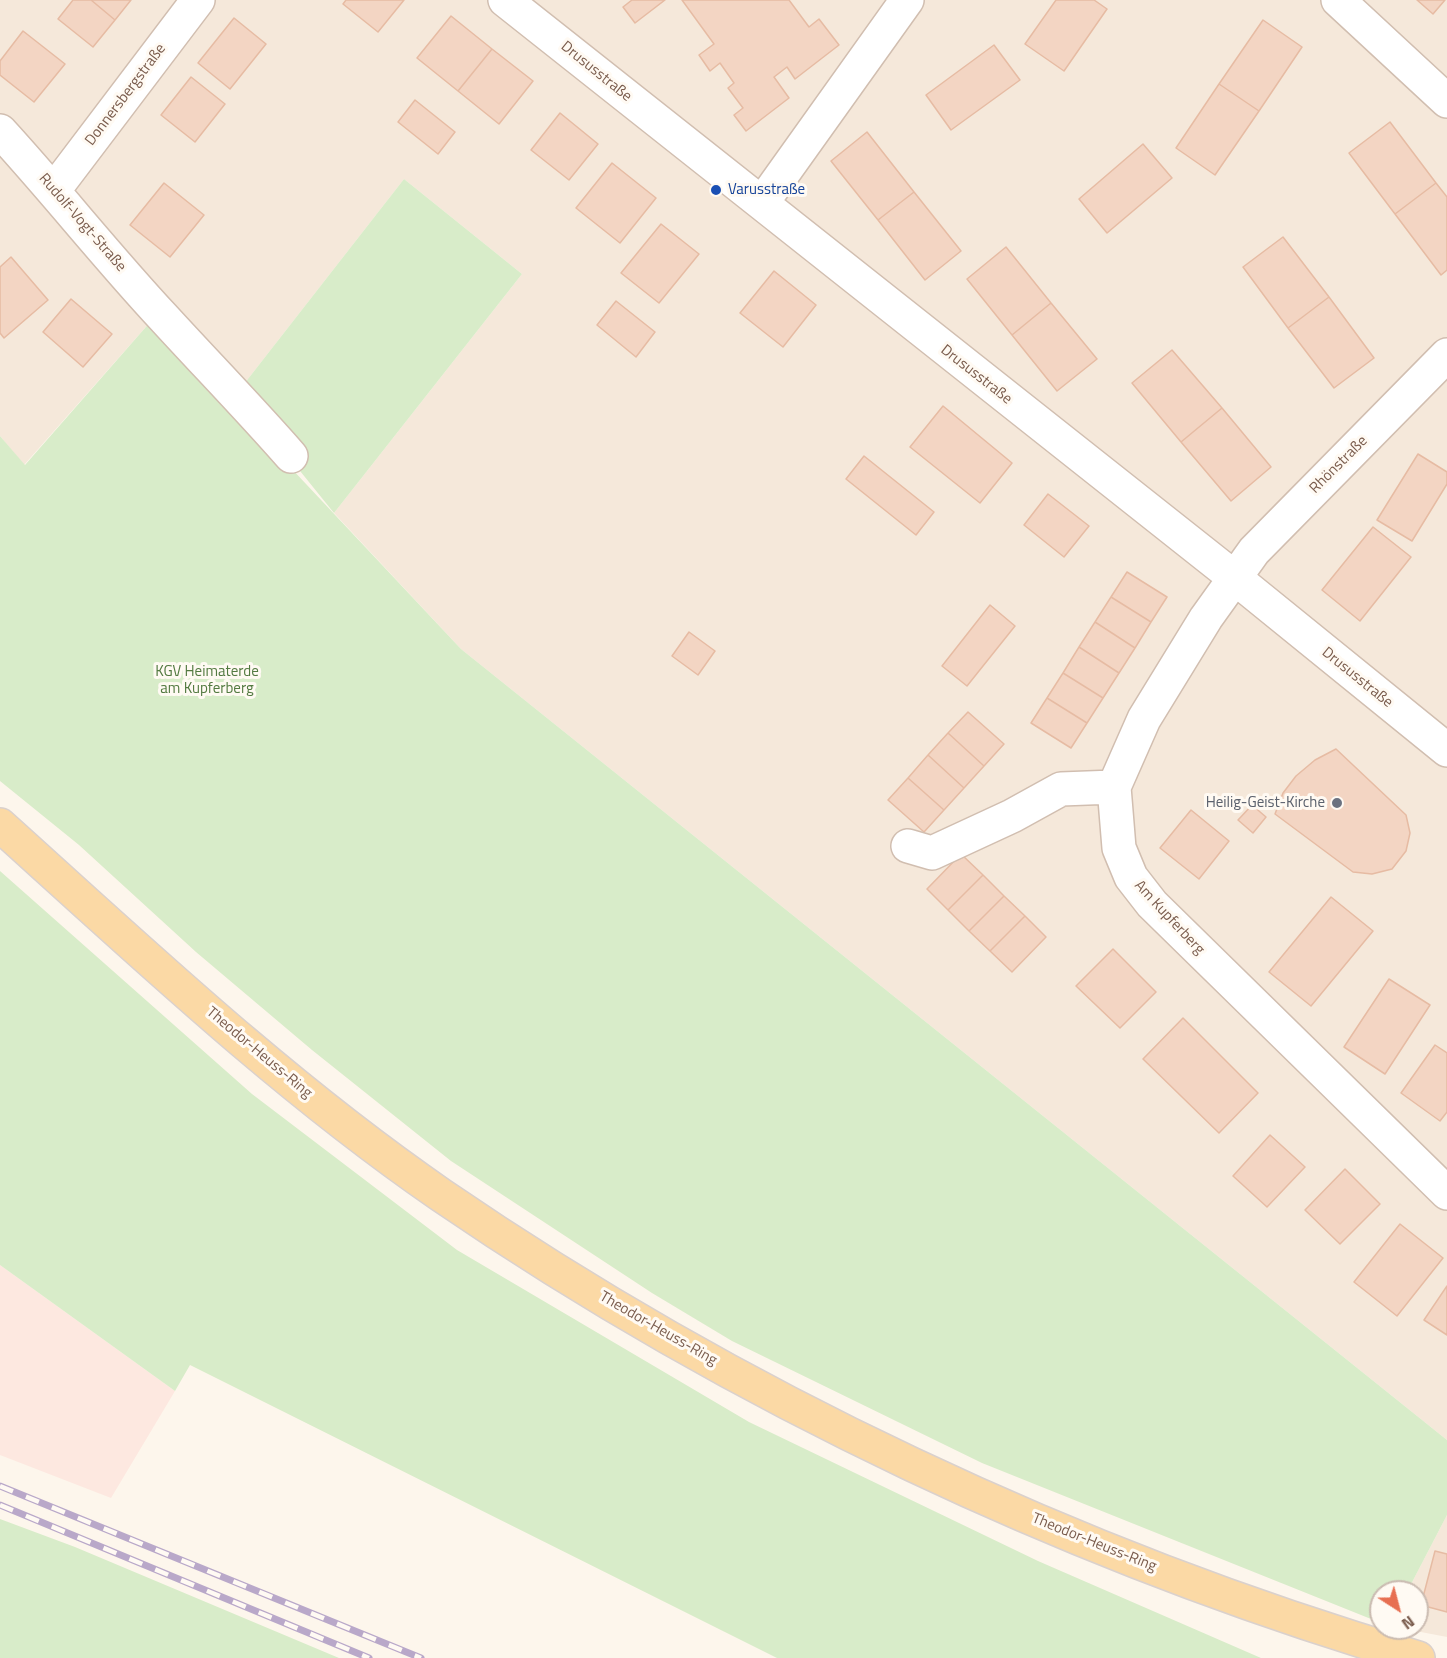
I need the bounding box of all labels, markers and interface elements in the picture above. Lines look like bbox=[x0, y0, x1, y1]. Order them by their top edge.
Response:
street label: Drususstraße bbox=[557, 38, 635, 106]
street label: Donnersbergstraße bbox=[82, 41, 170, 149]
street label: Rudolf-Vogt-Straße bbox=[35, 170, 129, 276]
place label: Varusstraße bbox=[728, 181, 805, 199]
marker: Varusstraße bbox=[709, 183, 723, 197]
street label: Drususstraße bbox=[937, 341, 1015, 409]
street label: Rhönstraße bbox=[1306, 432, 1372, 498]
street label: Drususstraße bbox=[1318, 644, 1396, 712]
park label: KGV Heimaterde am Kupferberg bbox=[155, 663, 259, 698]
place label: Heilig-Geist-Kirche bbox=[1206, 794, 1325, 812]
marker: Heilig-Geist-Kirche bbox=[1330, 796, 1344, 810]
street label: Am Kupferberg bbox=[1130, 877, 1208, 959]
street label: Theodor-Heuss-Ring bbox=[202, 1003, 316, 1103]
street label: Theodor-Heuss-Ring bbox=[596, 1288, 720, 1370]
street label: Theodor-Heuss-Ring bbox=[1029, 1510, 1159, 1576]
north arrow bbox=[1369, 1580, 1429, 1640]
text: N bbox=[1397, 1610, 1420, 1636]

